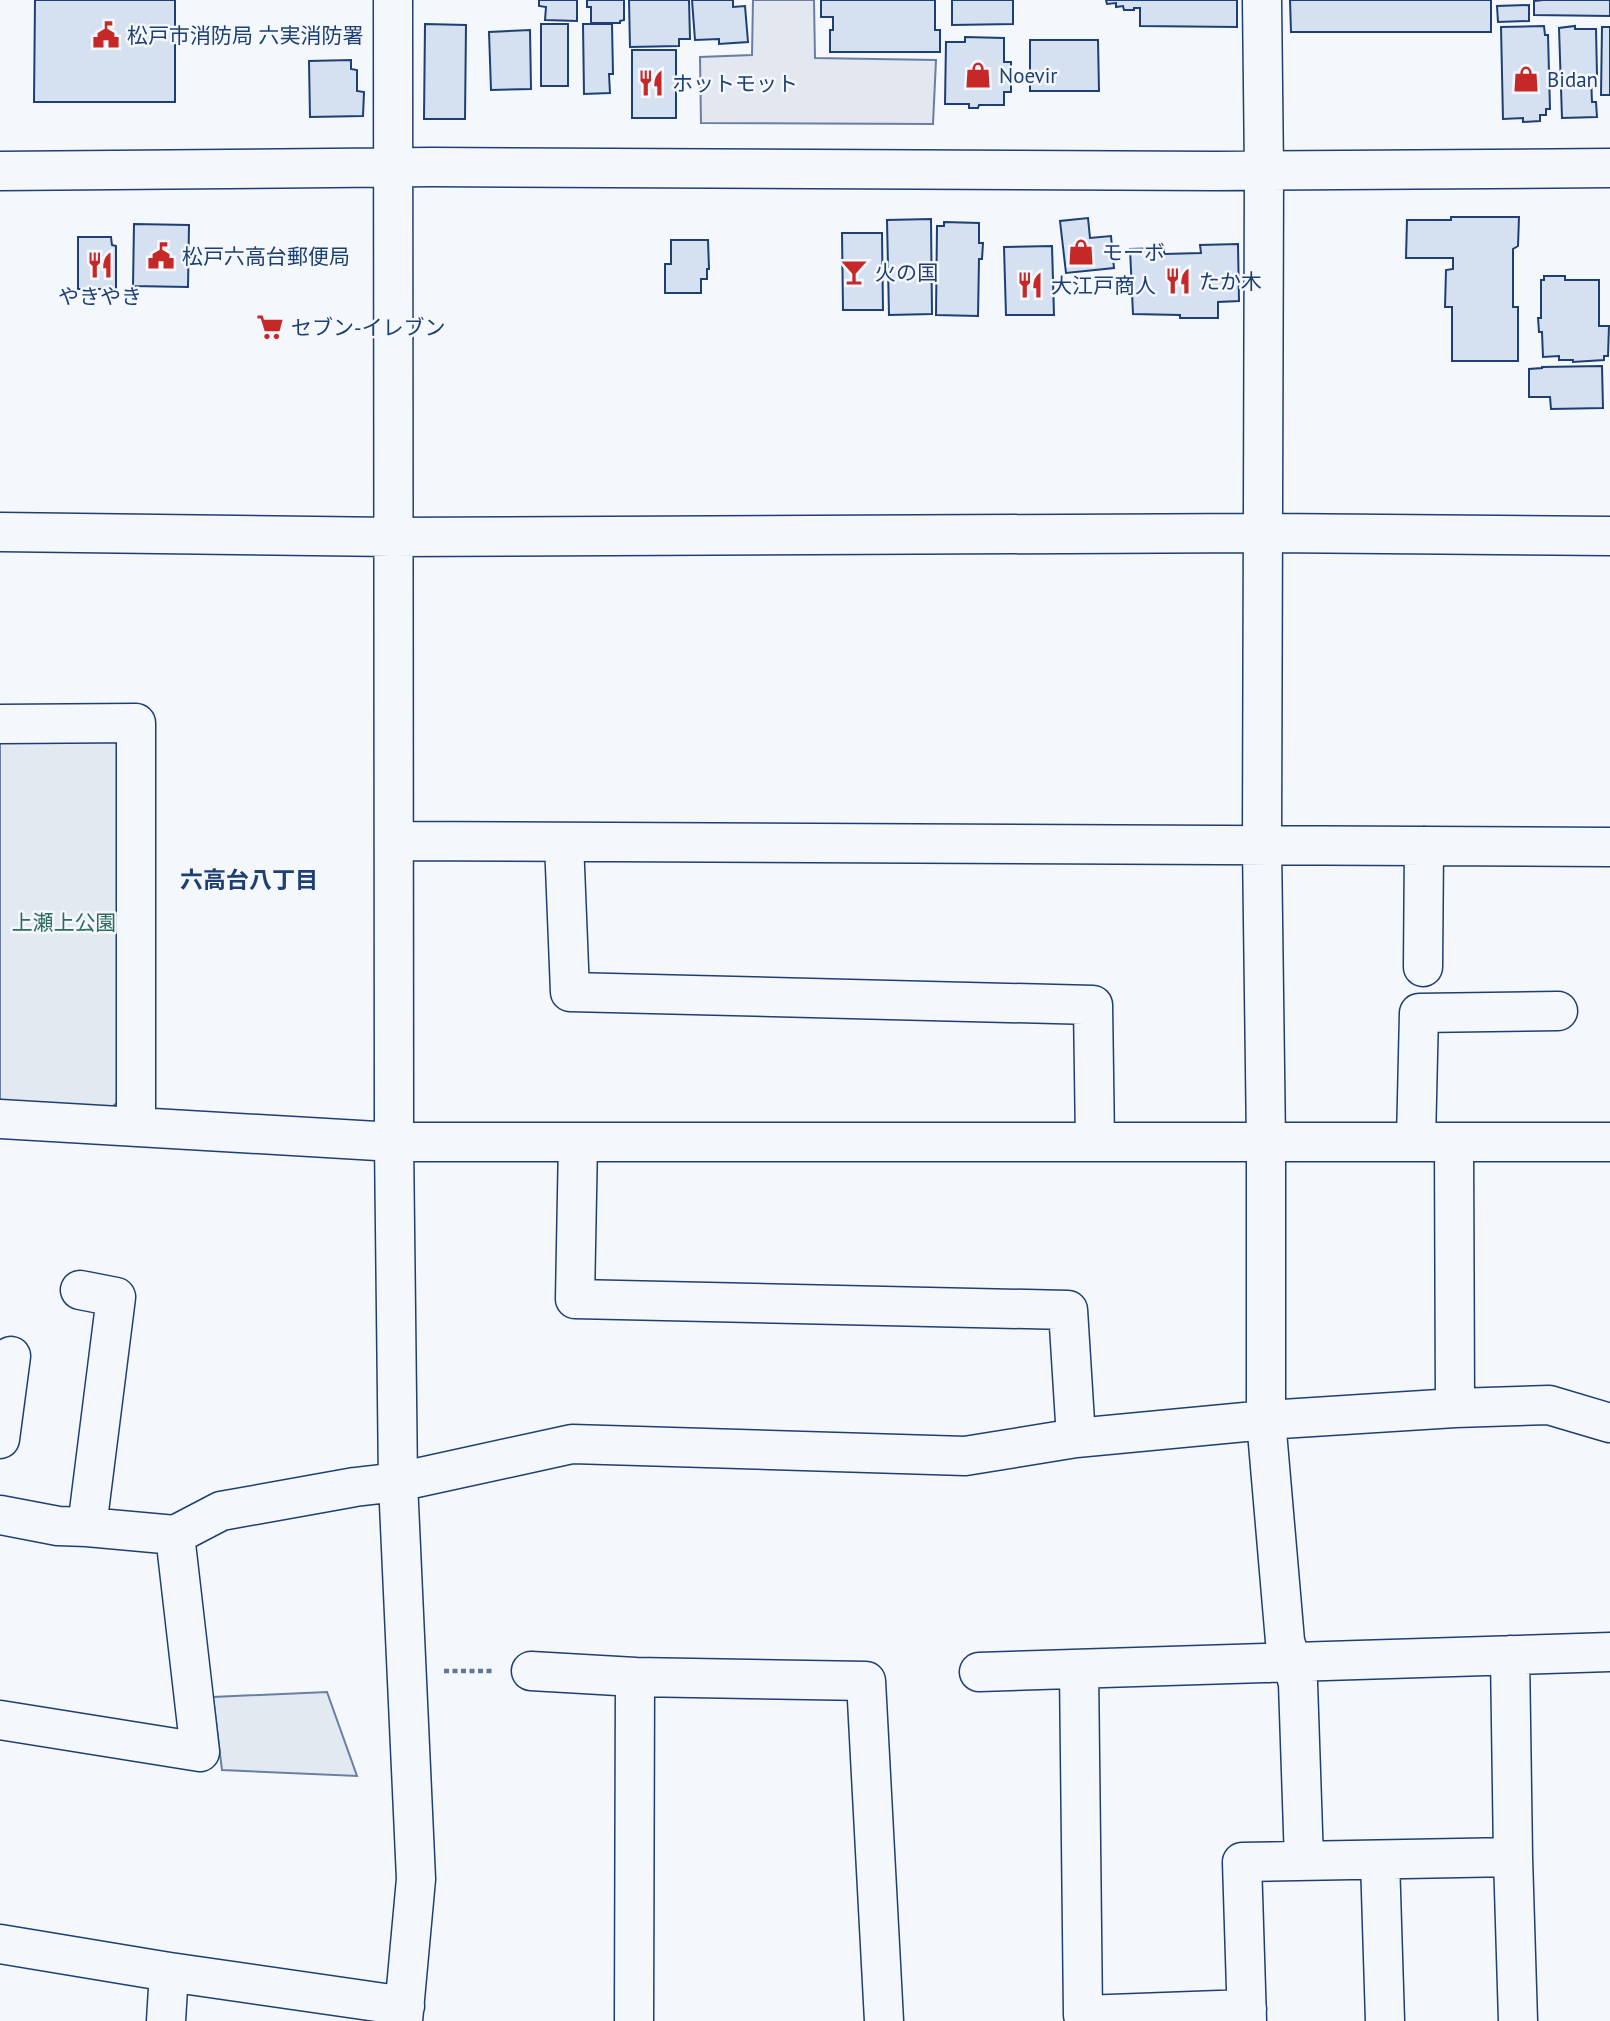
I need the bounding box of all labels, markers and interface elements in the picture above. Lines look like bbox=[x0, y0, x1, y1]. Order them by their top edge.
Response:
public building icon: 松戸市消防局 六実消防署 bbox=[91, 20, 121, 50]
place label: 松戸市消防局 六実消防署 bbox=[127, 22, 364, 49]
shop icon: Noevir bbox=[963, 60, 993, 90]
place label: Noevir bbox=[999, 62, 1058, 89]
shop icon: Bidan bbox=[1511, 64, 1541, 94]
place label: Bidan bbox=[1547, 66, 1598, 93]
restaurant icon: ホットモット bbox=[636, 68, 666, 98]
place label: ホットモット bbox=[672, 70, 798, 97]
shop icon: モーボ bbox=[1066, 237, 1096, 267]
place label: モーボ bbox=[1102, 239, 1165, 266]
public building icon: 松戸六高台郵便局 bbox=[146, 241, 176, 271]
place label: 松戸六高台郵便局 bbox=[182, 243, 350, 270]
restaurant icon: やきやき bbox=[85, 250, 115, 280]
bar icon: 火の国 bbox=[839, 257, 869, 287]
place label: 火の国 bbox=[875, 259, 938, 286]
restaurant icon: たか木 bbox=[1163, 266, 1193, 296]
place label: たか木 bbox=[1199, 268, 1262, 295]
restaurant icon: 大江戸商人 bbox=[1015, 270, 1045, 300]
place label: 大江戸商人 bbox=[1051, 272, 1156, 299]
place label: やきやき bbox=[58, 283, 142, 310]
supermarket icon: セブン-イレブン bbox=[255, 312, 285, 342]
place label: セブン-イレブン bbox=[291, 314, 446, 341]
district label: 六高台八丁目 bbox=[180, 865, 318, 894]
park label: 上瀬上公園 bbox=[12, 909, 117, 936]

